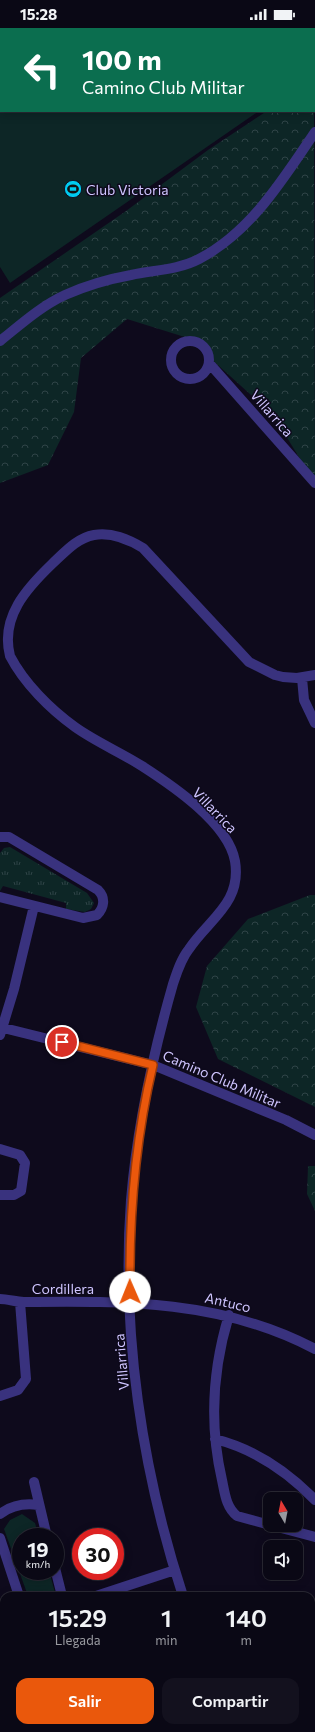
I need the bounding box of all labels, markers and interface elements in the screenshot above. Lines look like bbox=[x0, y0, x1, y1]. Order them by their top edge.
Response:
text: 15:28 bbox=[20, 5, 57, 23]
text: 100 m bbox=[82, 42, 162, 76]
icon: left bbox=[16, 44, 68, 96]
text: Camino Club Militar bbox=[82, 76, 245, 98]
sports icon: Club Victoria bbox=[63, 179, 83, 199]
place label: Club Victoria bbox=[86, 181, 169, 198]
street label: Villarrica bbox=[247, 386, 297, 440]
street label: Villarrica bbox=[189, 784, 241, 836]
pin bbox=[45, 1025, 79, 1059]
icon: arrive bbox=[51, 1031, 73, 1053]
street label: Camino Club Militar bbox=[160, 1046, 284, 1112]
position arrow bbox=[109, 1271, 151, 1313]
street label: Cordillera bbox=[32, 1280, 94, 1297]
street label: Antuco bbox=[203, 1288, 253, 1316]
street label: Villarrica bbox=[110, 1333, 132, 1391]
north arrow bbox=[263, 1492, 303, 1532]
map controls bbox=[263, 1492, 303, 1580]
speed limit sign: 30 bbox=[72, 1528, 124, 1580]
text: 19 bbox=[27, 1537, 49, 1561]
button: sound bbox=[263, 1540, 303, 1580]
text: km/h bbox=[26, 1558, 50, 1570]
text: 15:29 bbox=[48, 1603, 107, 1632]
text: 1 bbox=[161, 1603, 172, 1632]
text: 140 bbox=[226, 1603, 267, 1632]
text: Llegada bbox=[55, 1632, 100, 1648]
text: min bbox=[155, 1632, 177, 1648]
text: m bbox=[241, 1632, 252, 1648]
button: Salir bbox=[16, 1678, 154, 1724]
button: Compartir bbox=[162, 1678, 299, 1724]

